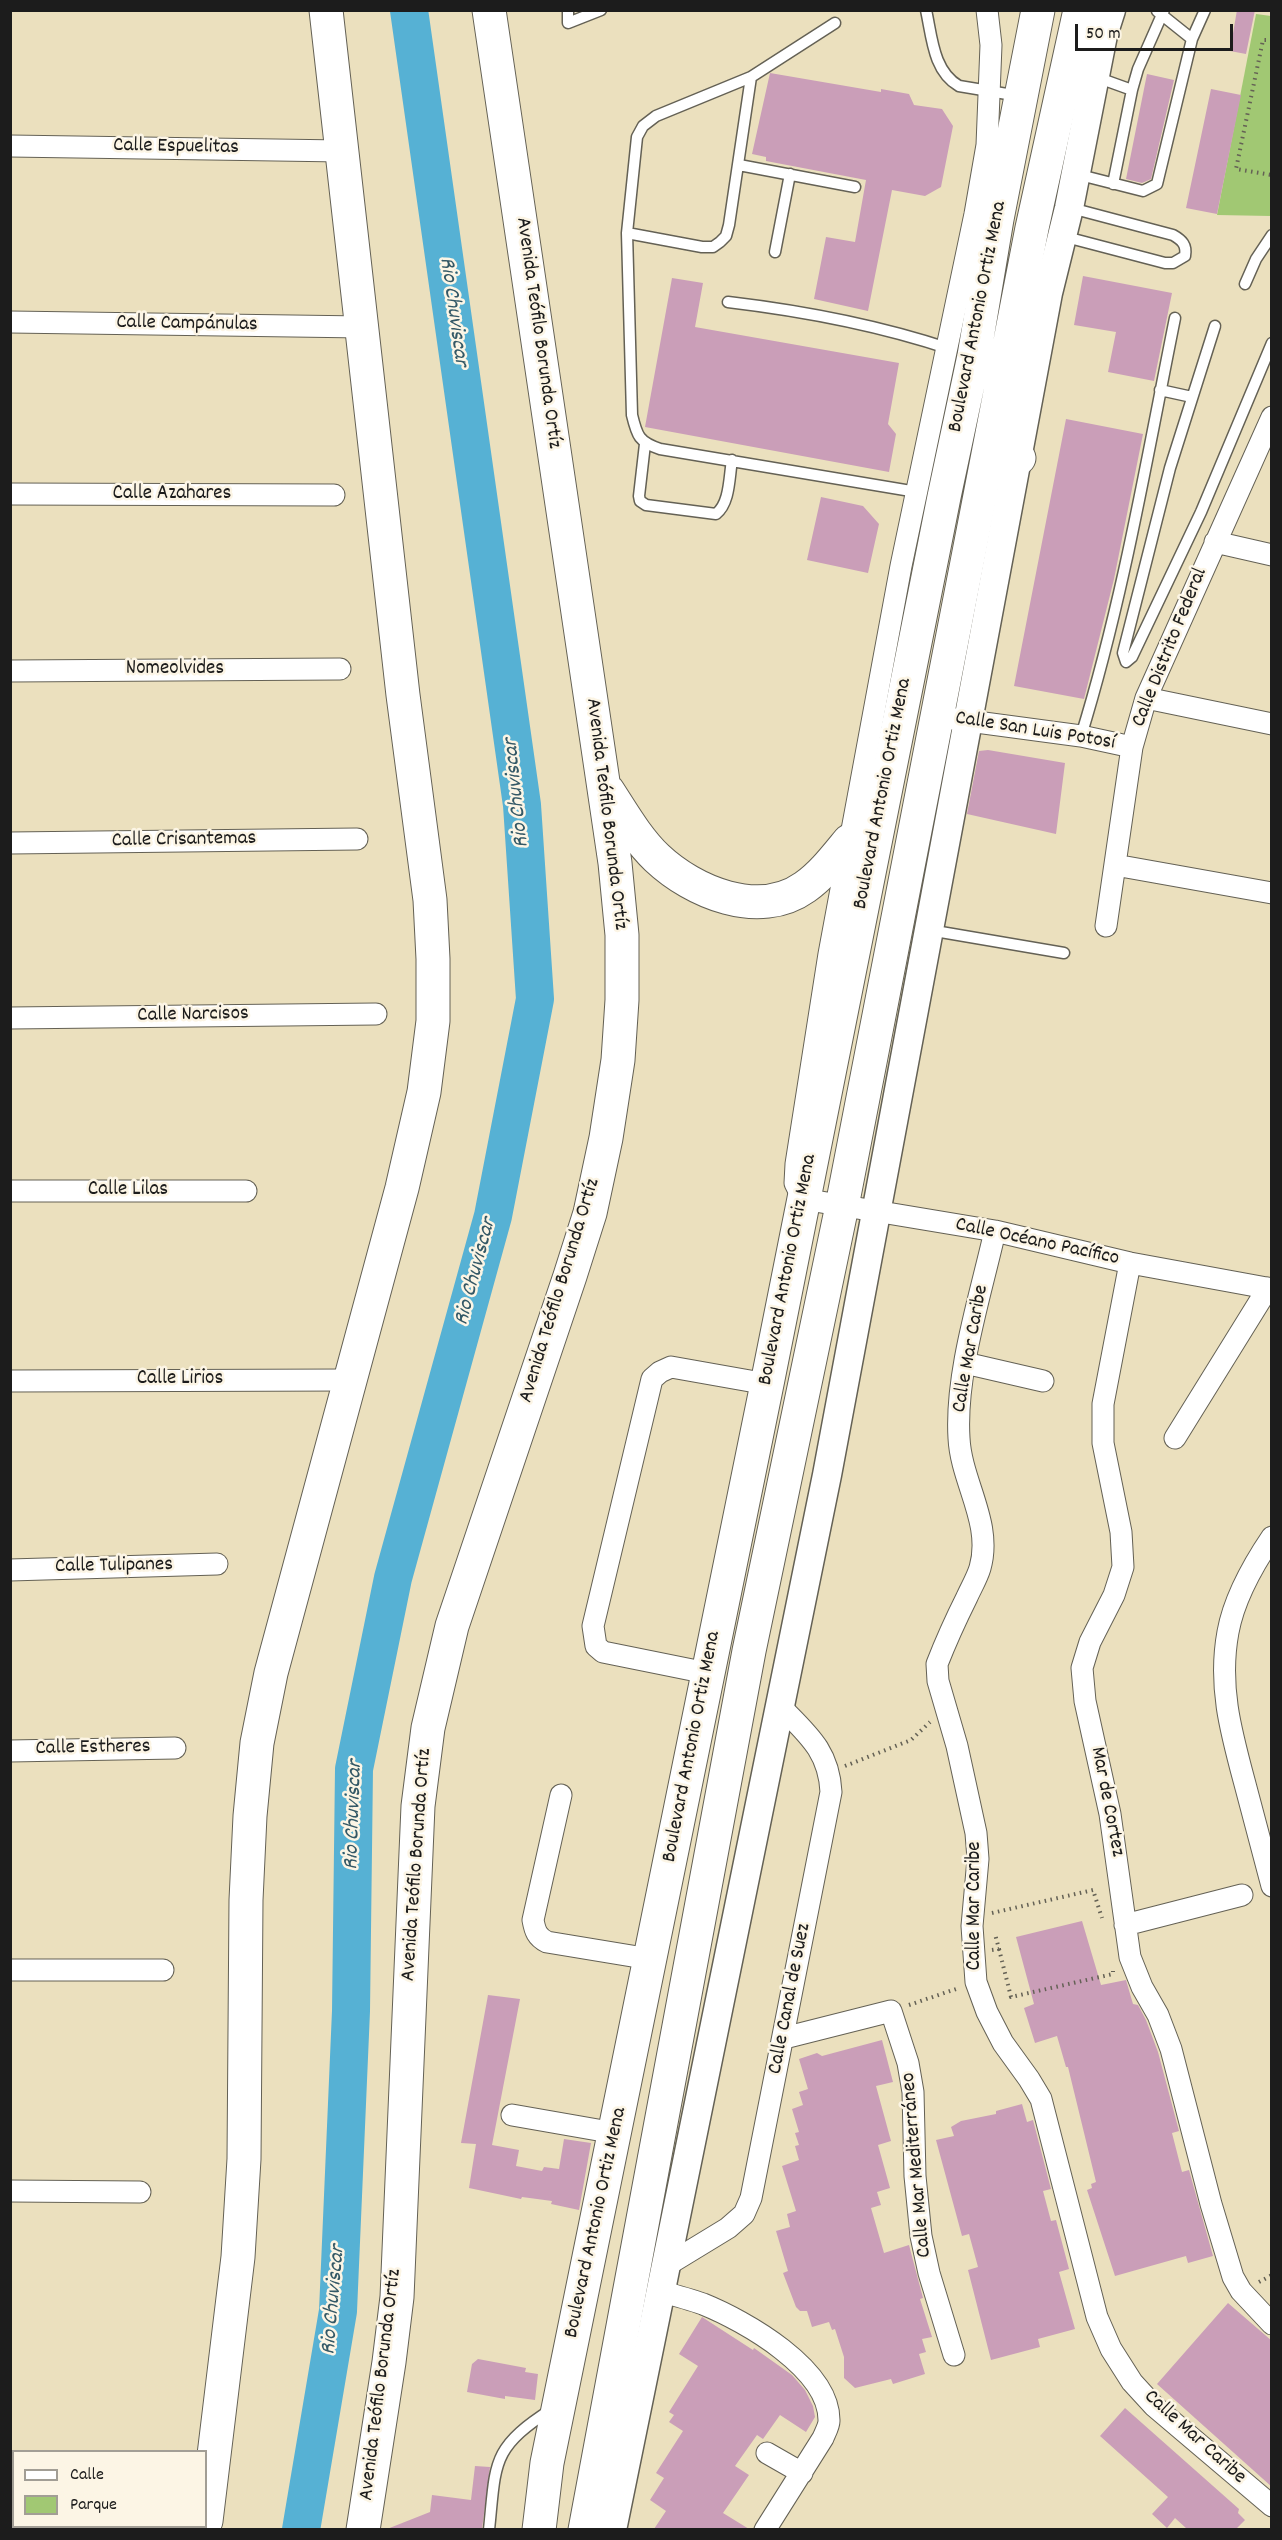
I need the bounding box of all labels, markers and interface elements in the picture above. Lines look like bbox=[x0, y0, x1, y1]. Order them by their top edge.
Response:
scale bar bbox=[1078, 12, 1236, 50]
text: 50 m bbox=[1086, 22, 1121, 47]
street label: Calle Espuelitas bbox=[113, 134, 239, 162]
street label: Boulevard Antonio Ortiz Mena bbox=[944, 199, 1014, 435]
street label: Avenida Teófilo Borunda Ortíz bbox=[508, 216, 566, 450]
water label: Rio Chuviscar bbox=[431, 256, 473, 368]
street label: Calle Campánulas bbox=[116, 311, 258, 339]
street label: Calle Azahares bbox=[113, 482, 231, 508]
street label: Calle Distrito Federal bbox=[1128, 565, 1214, 731]
street label: Nomeolvides bbox=[126, 657, 224, 683]
street label: Boulevard Antonio Ortiz Mena bbox=[849, 676, 919, 912]
street label: Avenida Teófilo Borunda Ortíz bbox=[578, 697, 632, 931]
street label: Calle San Luis Potosí bbox=[953, 707, 1117, 757]
water label: Rio Chuviscar bbox=[499, 737, 537, 849]
street label: Calle Crisantemas bbox=[111, 827, 257, 855]
street label: Calle Narcisos bbox=[137, 1002, 249, 1030]
street label: Boulevard Antonio Ortiz Mena bbox=[754, 1152, 824, 1388]
street label: Avenida Teófilo Borunda Ortíz bbox=[515, 1176, 607, 1406]
street label: Calle Lilas bbox=[88, 1178, 168, 1204]
street label: Calle Océano Pacífico bbox=[953, 1213, 1121, 1273]
water label: Rio Chuviscar bbox=[450, 1216, 504, 1328]
street label: Calle Mar Caribe bbox=[948, 1283, 996, 1415]
street label: Calle Lirios bbox=[137, 1367, 223, 1393]
street label: Calle Tulipanes bbox=[55, 1553, 173, 1581]
street label: Boulevard Antonio Ortiz Mena bbox=[658, 1629, 728, 1865]
street label: Calle Estheres bbox=[35, 1735, 151, 1763]
street label: Mar de Cortez bbox=[1083, 1745, 1129, 1859]
street label: Avenida Teófilo Borunda Ortíz bbox=[397, 1748, 439, 1982]
water label: Rio Chuviscar bbox=[340, 1760, 370, 1870]
street label: Calle Mar Caribe bbox=[963, 1841, 989, 1971]
street label: Calle Canal de Suez bbox=[764, 1921, 818, 2077]
street label: Calle Mar Mediterráneo bbox=[897, 2071, 939, 2259]
street label: Boulevard Antonio Ortiz Mena bbox=[560, 2105, 634, 2341]
water label: Rio Chuviscar bbox=[317, 2244, 353, 2356]
street label: Avenida Teófilo Borunda Ortíz bbox=[355, 2268, 409, 2502]
street label: Calle Mar Caribe bbox=[1138, 2385, 1250, 2491]
legend bbox=[12, 2450, 207, 2528]
text: Calle bbox=[70, 2463, 104, 2488]
text: Parque bbox=[70, 2493, 117, 2518]

